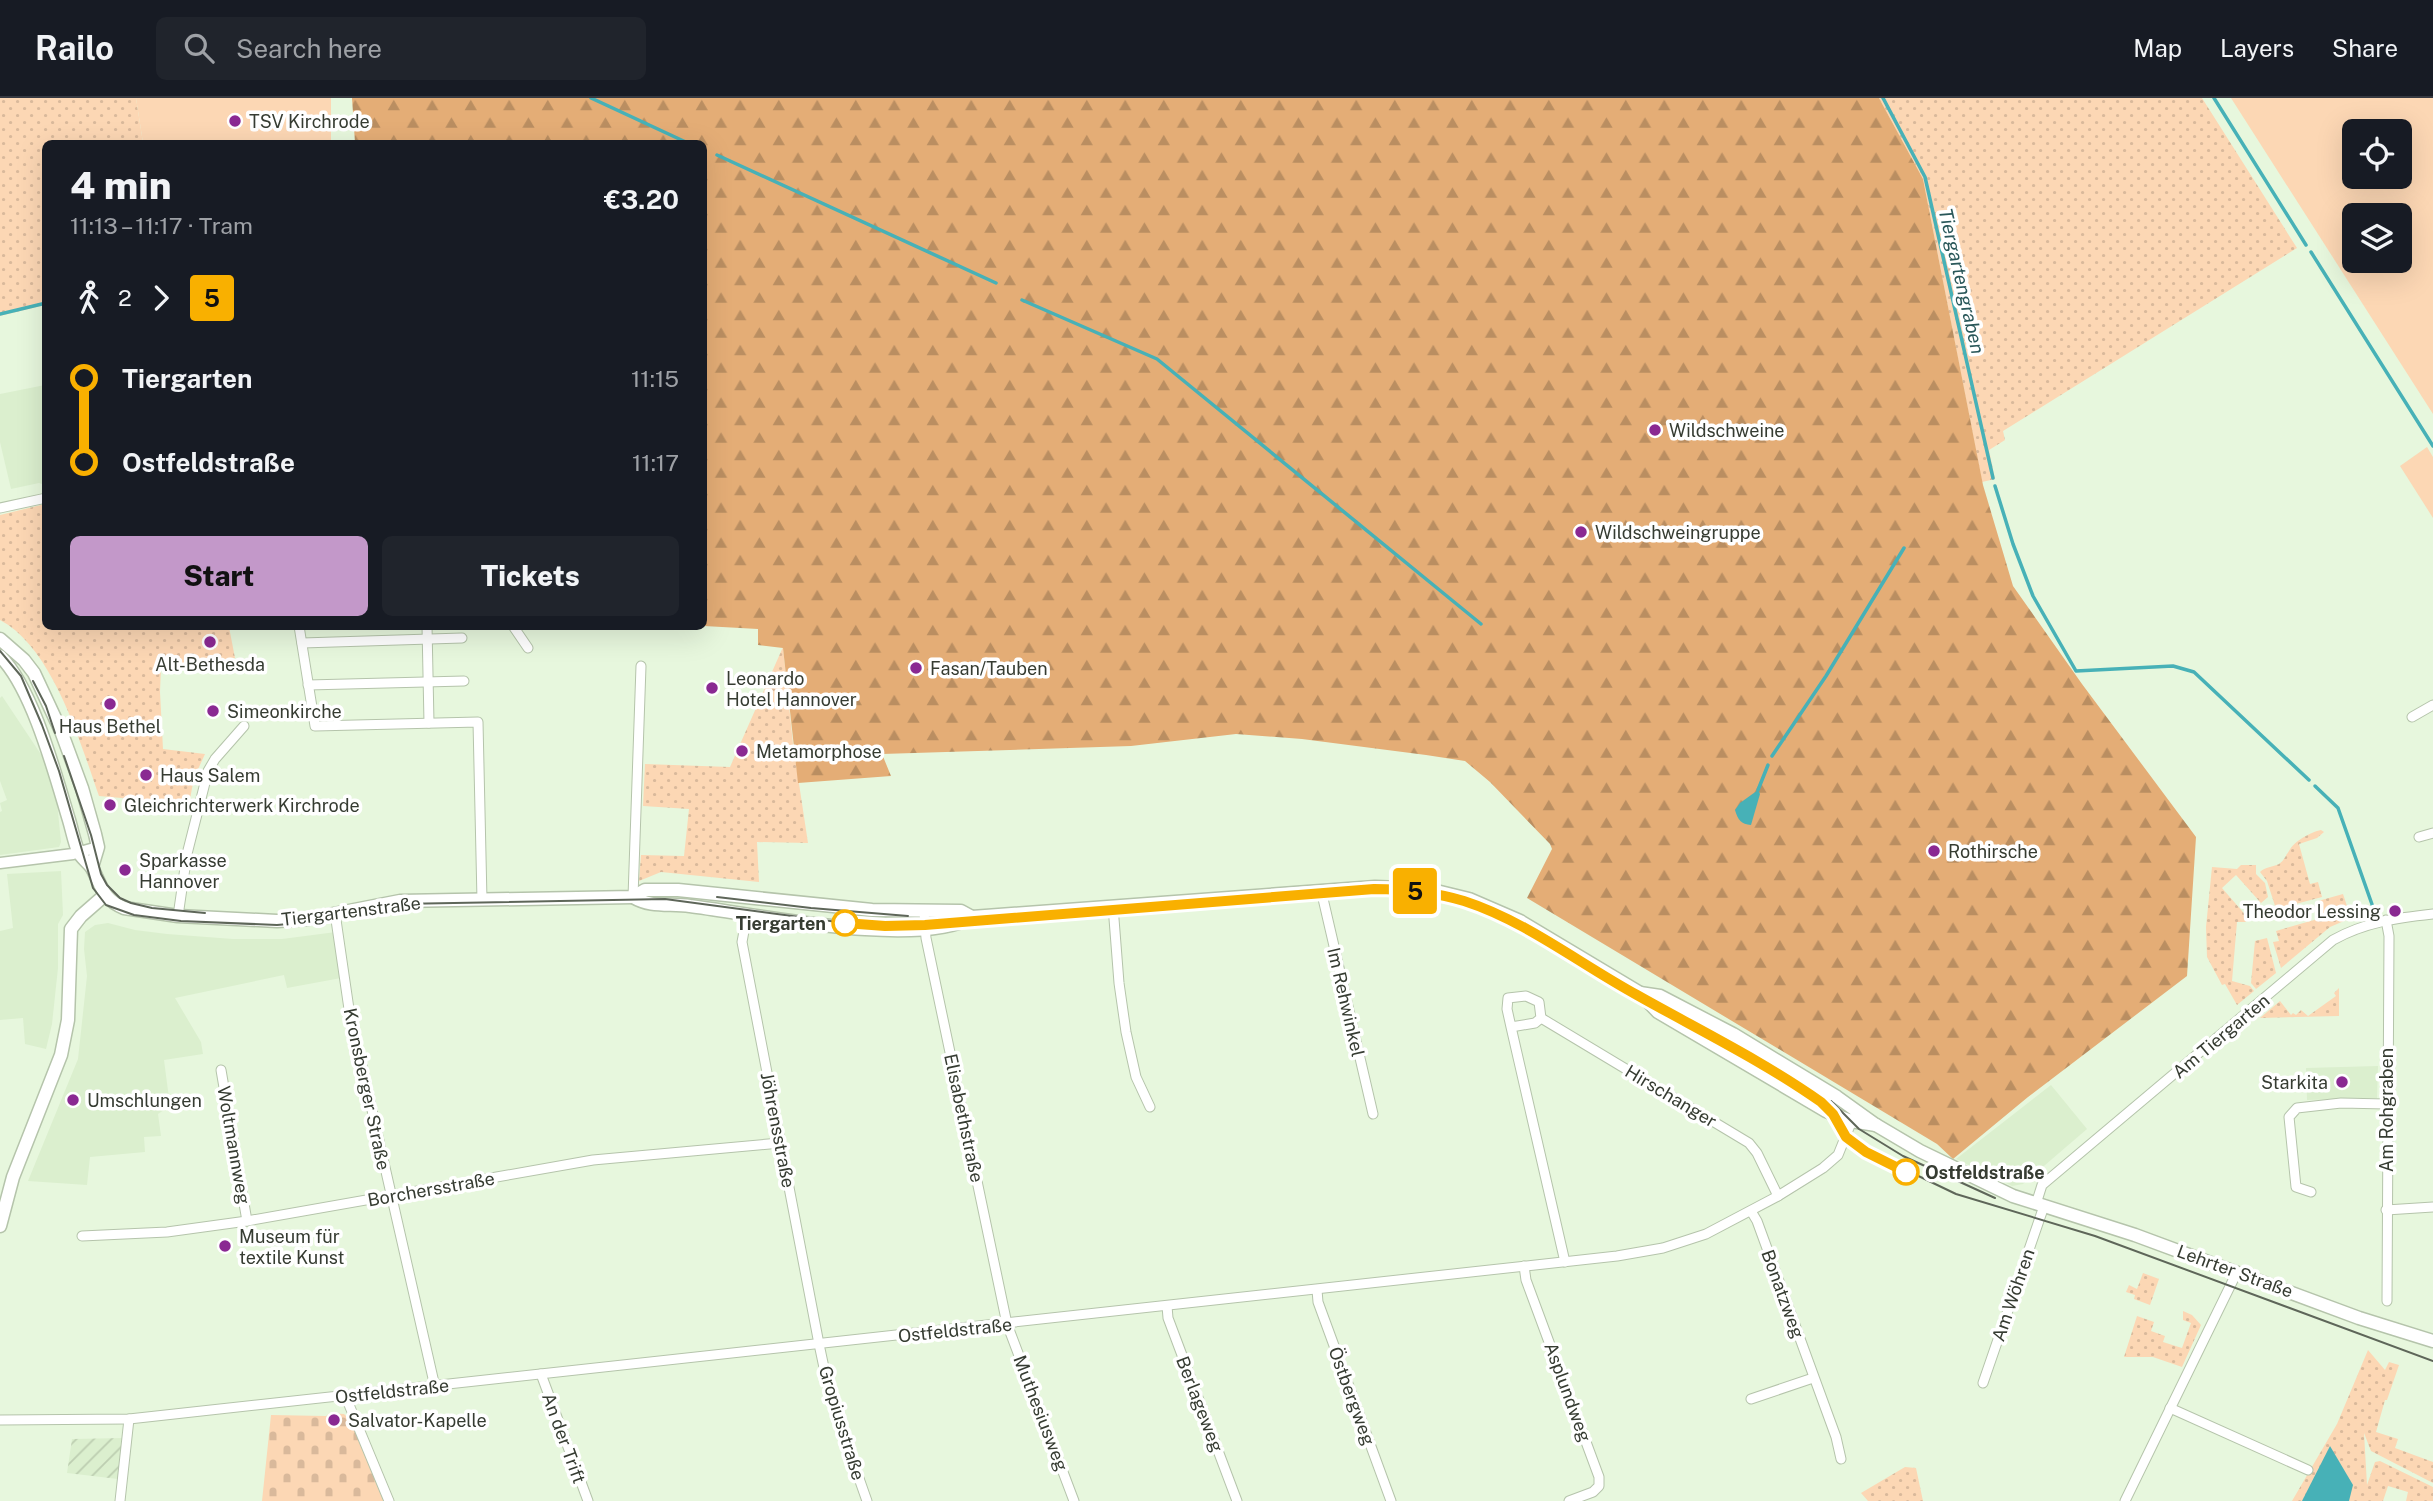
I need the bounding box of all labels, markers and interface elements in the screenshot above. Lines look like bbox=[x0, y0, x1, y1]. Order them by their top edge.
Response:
search box bbox=[156, 17, 646, 80]
text: Railo bbox=[35, 29, 114, 67]
icon: search bbox=[180, 29, 218, 67]
text: Search here bbox=[236, 33, 382, 64]
text: Map bbox=[2133, 34, 2182, 62]
text: Layers bbox=[2220, 34, 2294, 62]
text: Share bbox=[2332, 34, 2398, 62]
place label: TSV Kirchrode bbox=[249, 111, 370, 132]
marker: TSV Kirchrode bbox=[227, 113, 243, 129]
map controls bbox=[2342, 119, 2412, 273]
button: locate bbox=[2342, 119, 2412, 189]
text: 4 min bbox=[70, 163, 172, 208]
text: €3.20 bbox=[604, 184, 679, 215]
button: layers bbox=[2342, 203, 2412, 273]
water label: Tiergartengraben bbox=[1935, 206, 1989, 356]
text: 11:13 – 11:17 · Tram bbox=[70, 212, 253, 239]
icon: walk bbox=[70, 279, 108, 317]
icon: forward bbox=[142, 279, 180, 317]
text: 2 bbox=[118, 284, 132, 311]
text: 5 bbox=[204, 284, 220, 312]
text: Tiergarten bbox=[122, 363, 253, 394]
text: 11:15 bbox=[631, 365, 679, 392]
place label: Wildschweine bbox=[1669, 420, 1785, 441]
marker: Wildschweine bbox=[1647, 422, 1663, 438]
text: Ostfeldstraße bbox=[122, 447, 295, 478]
text: 11:17 bbox=[632, 449, 679, 476]
place label: Wildschweingruppe bbox=[1595, 522, 1761, 543]
marker: Wildschweingruppe bbox=[1573, 524, 1589, 540]
button: Start bbox=[70, 536, 368, 616]
button: Tickets bbox=[382, 536, 679, 616]
marker: Alt-Bethesda bbox=[202, 634, 218, 650]
place label: Alt-Bethesda bbox=[155, 654, 265, 675]
place label: Fasan/Tauben bbox=[930, 658, 1048, 679]
marker: Fasan/Tauben bbox=[908, 660, 924, 676]
place label: Leonardo Hotel Hannover bbox=[726, 668, 857, 710]
marker: Leonardo Hotel Hannover bbox=[704, 680, 720, 696]
marker: Haus Bethel bbox=[102, 696, 118, 712]
place label: Simeonkirche bbox=[227, 701, 342, 722]
marker: Simeonkirche bbox=[205, 703, 221, 719]
place label: Haus Bethel bbox=[59, 716, 161, 737]
place label: Metamorphose bbox=[756, 741, 882, 762]
marker: Metamorphose bbox=[734, 743, 750, 759]
place label: Haus Salem bbox=[160, 765, 260, 786]
marker: Haus Salem bbox=[138, 767, 154, 783]
place label: Gleichrichterwerk Kirchrode bbox=[124, 795, 360, 816]
marker: Gleichrichterwerk Kirchrode bbox=[102, 797, 118, 813]
place label: Rothirsche bbox=[1948, 841, 2038, 862]
marker: Rothirsche bbox=[1926, 843, 1942, 859]
place label: Sparkasse Hannover bbox=[139, 850, 227, 892]
marker: Sparkasse Hannover bbox=[117, 862, 133, 878]
line badge: 5 bbox=[1392, 868, 1438, 914]
text: 5 bbox=[1407, 877, 1423, 905]
street label: Tiergartenstraße bbox=[280, 892, 422, 930]
place label: Theodor Lessing bbox=[2243, 901, 2381, 922]
marker: Theodor Lessing bbox=[2387, 903, 2403, 919]
marker: Tiergarten bbox=[832, 910, 858, 936]
place label: Tiergarten bbox=[736, 913, 826, 934]
street label: Im Rehwinkel bbox=[1323, 945, 1369, 1059]
street label: Am Tiergarten bbox=[2168, 989, 2274, 1083]
street label: Kronsberger Straße bbox=[340, 1006, 394, 1172]
street label: Am Rohgraben bbox=[2376, 1048, 2397, 1172]
street label: Elisabethstraße bbox=[940, 1052, 988, 1184]
street label: Hirschanger bbox=[1621, 1060, 1721, 1132]
street label: Jöhrensstraße bbox=[756, 1070, 800, 1190]
place label: Starkita bbox=[2261, 1072, 2328, 1093]
marker: Starkita bbox=[2334, 1074, 2350, 1090]
street label: Woltmannweg bbox=[213, 1084, 255, 1206]
place label: Umschlungen bbox=[87, 1090, 202, 1111]
marker: Umschlungen bbox=[65, 1092, 81, 1108]
marker: Ostfeldstraße bbox=[1893, 1159, 1919, 1185]
place label: Ostfeldstraße bbox=[1925, 1162, 2045, 1183]
street label: Borchersstraße bbox=[366, 1167, 496, 1211]
place label: Museum für textile Kunst bbox=[239, 1226, 345, 1268]
marker: Museum für textile Kunst bbox=[217, 1238, 233, 1254]
street label: Lehrter Straße bbox=[2174, 1240, 2296, 1302]
street label: Am Wöhren bbox=[1987, 1246, 2039, 1344]
street label: Bonatzweg bbox=[1757, 1247, 1809, 1341]
street label: Ostfeldstraße bbox=[897, 1314, 1013, 1346]
street label: Asplundweg bbox=[1540, 1339, 1596, 1445]
street label: Östbergweg bbox=[1325, 1344, 1380, 1448]
street label: Muthesiusweg bbox=[1009, 1352, 1073, 1474]
street label: Berlageweg bbox=[1172, 1353, 1228, 1455]
street label: Gropiusstraße bbox=[815, 1363, 869, 1483]
street label: Ostfeldstraße bbox=[334, 1375, 450, 1407]
street label: An der Trift bbox=[538, 1390, 590, 1486]
place label: Salvator-Kapelle bbox=[348, 1410, 487, 1431]
marker: Salvator-Kapelle bbox=[326, 1412, 342, 1428]

